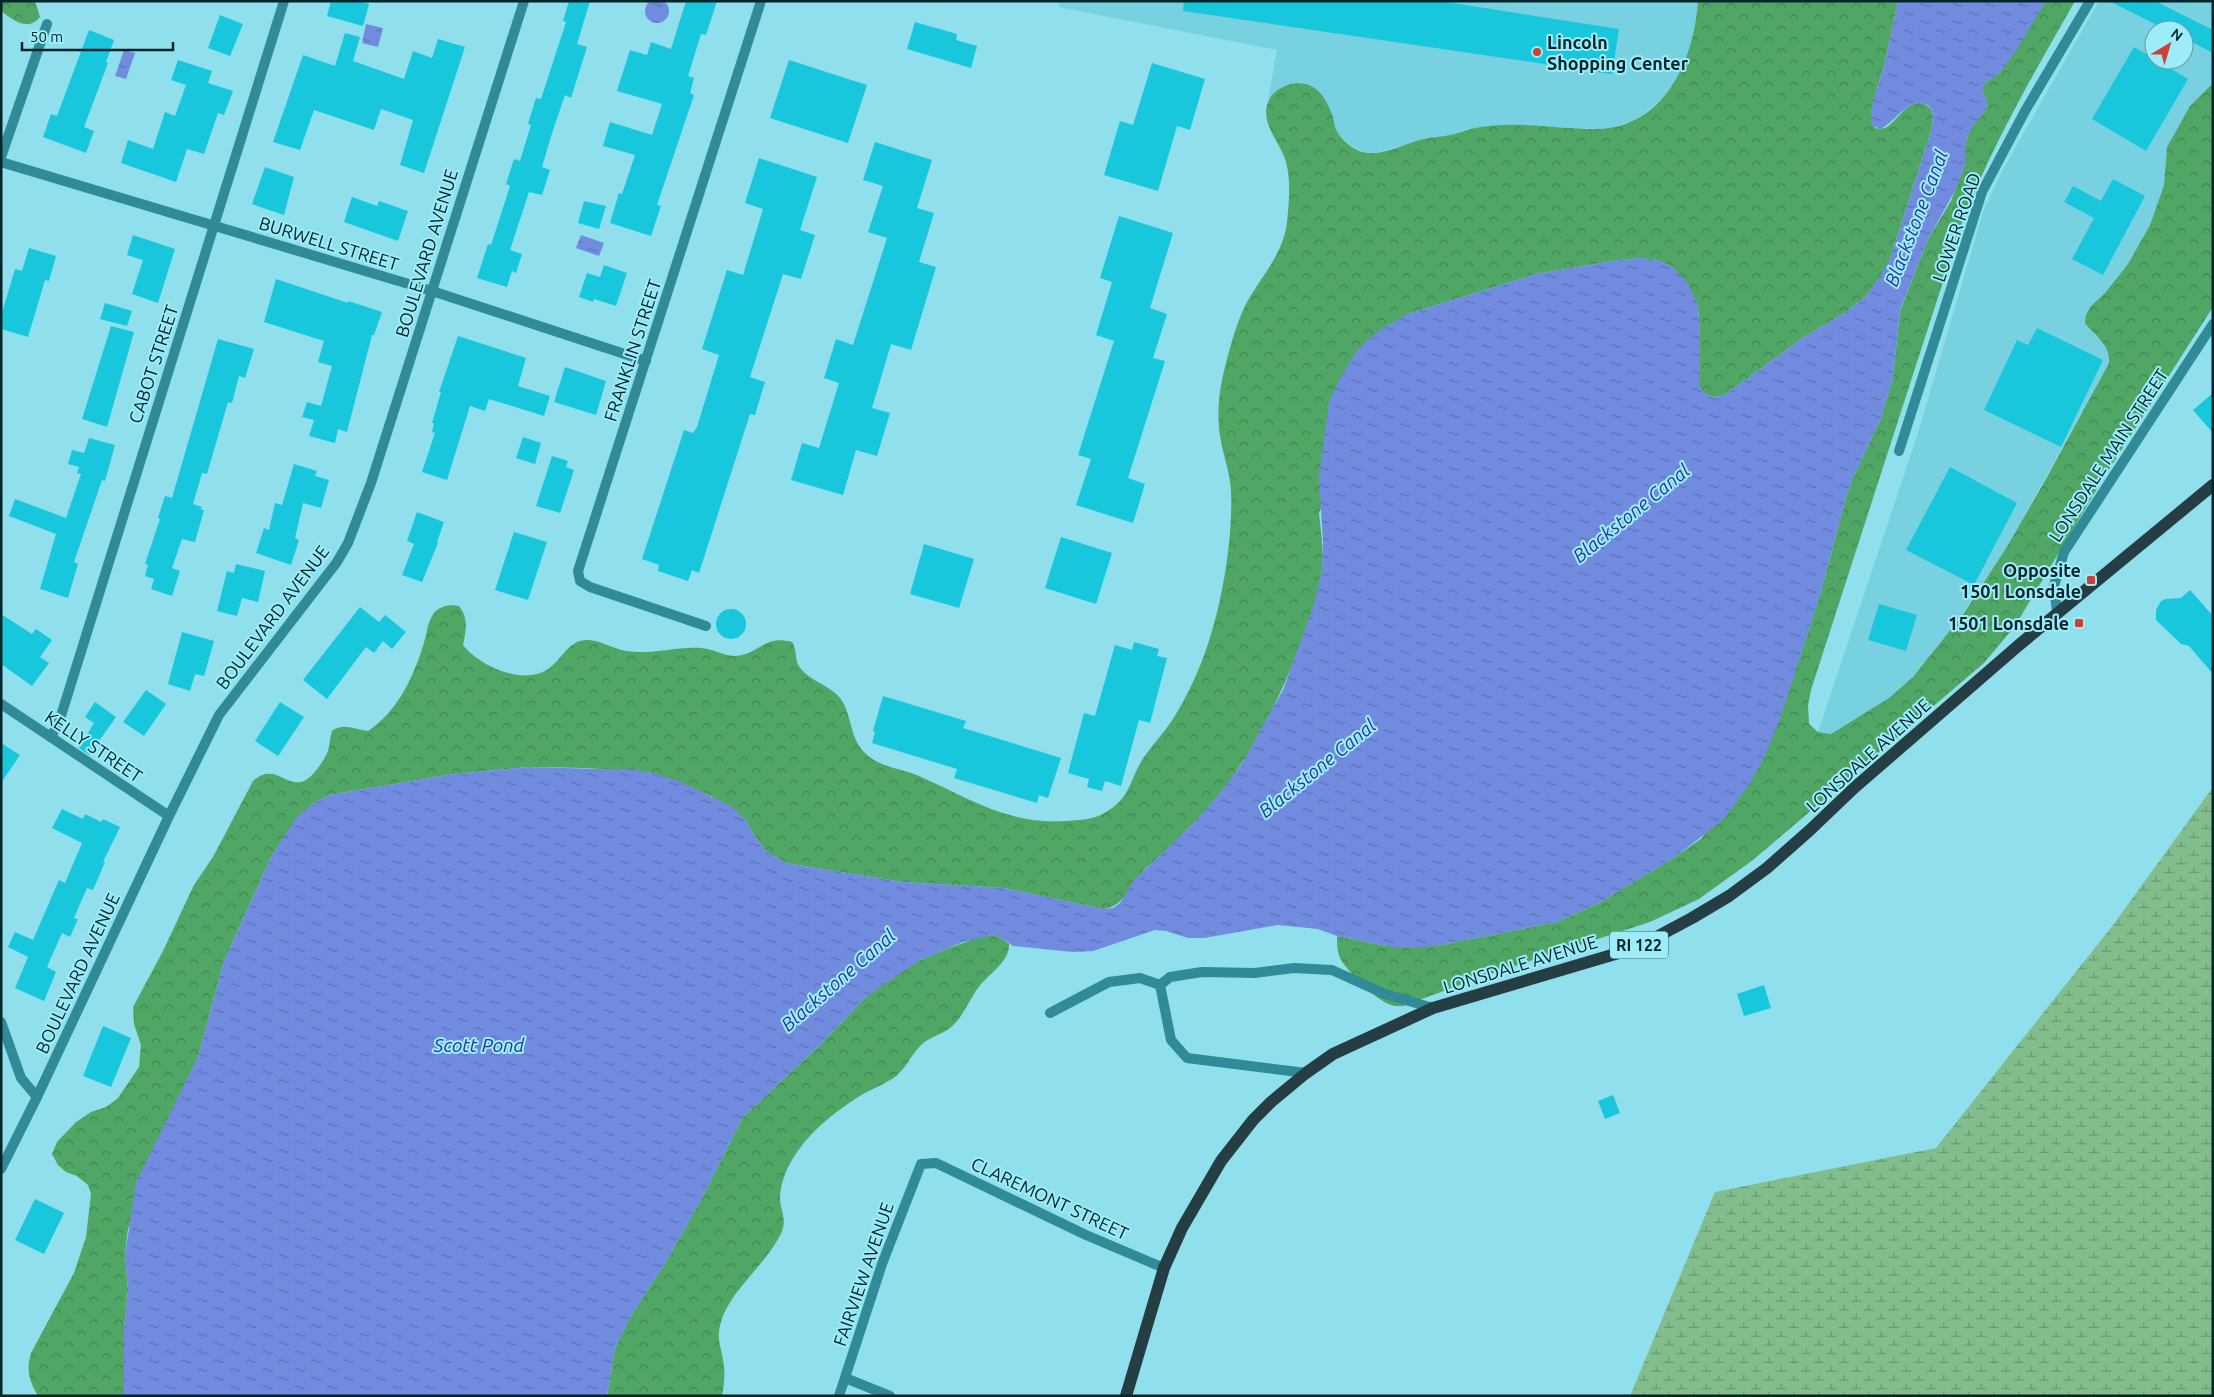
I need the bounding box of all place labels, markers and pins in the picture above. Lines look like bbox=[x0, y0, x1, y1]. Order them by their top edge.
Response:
place label: Lincoln Shopping Center bbox=[1547, 32, 1689, 73]
marker: Lincoln Shopping Center bbox=[1531, 46, 1543, 58]
place label: Opposite 1501 Lonsdale bbox=[1960, 560, 2081, 601]
marker: Opposite 1501 Lonsdale bbox=[2085, 574, 2097, 586]
place label: 1501 Lonsdale bbox=[1948, 613, 2069, 633]
marker: 1501 Lonsdale bbox=[2073, 617, 2085, 629]

